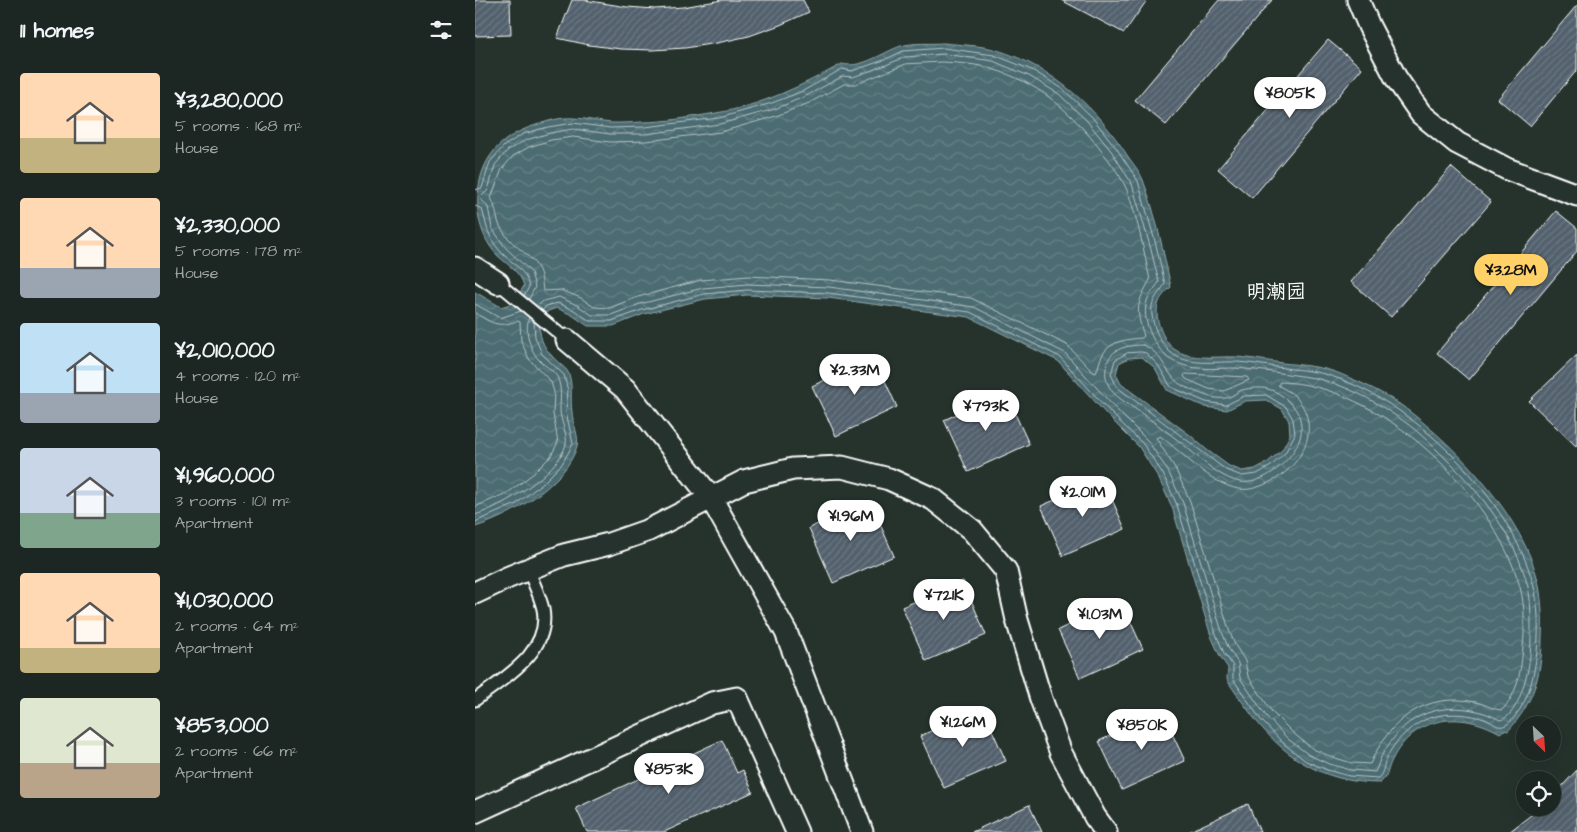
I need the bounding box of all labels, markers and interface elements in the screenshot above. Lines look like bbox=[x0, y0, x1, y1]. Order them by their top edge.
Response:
text: 11 homes bbox=[20, 16, 94, 45]
icon: filters bbox=[427, 16, 455, 44]
pin: ¥805K bbox=[1255, 76, 1325, 119]
text: ¥805K bbox=[1265, 82, 1315, 104]
text: ¥3,280,000 bbox=[175, 86, 283, 115]
icon: home bbox=[60, 93, 120, 153]
text: 5 rooms · 168 m² bbox=[175, 115, 302, 137]
text: House bbox=[175, 137, 219, 159]
text: ¥2,330,000 bbox=[175, 211, 280, 240]
icon: home bbox=[60, 218, 120, 278]
text: 5 rooms · 178 m² bbox=[175, 240, 302, 262]
pin: ¥3.28M bbox=[1470, 254, 1552, 296]
text: ¥3.28M bbox=[1485, 259, 1537, 281]
text: House bbox=[175, 262, 219, 284]
district label: 明潮园 bbox=[1246, 278, 1306, 306]
text: ¥2,010,000 bbox=[175, 336, 275, 365]
icon: home bbox=[60, 343, 120, 403]
pin: ¥2.33M bbox=[814, 354, 896, 396]
text: ¥2.33M bbox=[830, 359, 880, 381]
text: 4 rooms · 120 m² bbox=[175, 365, 301, 387]
text: House bbox=[175, 387, 219, 409]
pin: ¥793K bbox=[951, 390, 1021, 432]
text: ¥793K bbox=[963, 395, 1009, 417]
text: ¥1,960,000 bbox=[175, 461, 274, 490]
icon: home bbox=[60, 468, 120, 528]
pin: ¥2.01M bbox=[1042, 476, 1124, 518]
text: ¥2.01M bbox=[1060, 481, 1106, 503]
text: 3 rooms · 101 m² bbox=[175, 490, 291, 512]
pin: ¥1.96M bbox=[810, 500, 892, 542]
text: ¥1.96M bbox=[828, 505, 874, 527]
text: Apartment bbox=[175, 512, 253, 534]
pin: ¥721K bbox=[909, 578, 979, 621]
text: ¥721K bbox=[924, 584, 964, 606]
text: ¥1,030,000 bbox=[175, 586, 273, 615]
icon: home bbox=[60, 593, 120, 653]
pin: ¥1.03M bbox=[1059, 598, 1141, 640]
text: ¥1.03M bbox=[1078, 603, 1122, 625]
text: 2 rooms · 64 m² bbox=[175, 615, 299, 637]
text: Apartment bbox=[175, 637, 253, 659]
pin: ¥1.26M bbox=[922, 706, 1004, 748]
pin: ¥850K bbox=[1107, 708, 1177, 751]
text: ¥853,000 bbox=[175, 711, 269, 740]
text: ¥1.26M bbox=[940, 711, 986, 733]
text: ¥850K bbox=[1117, 714, 1167, 736]
north arrow bbox=[1516, 716, 1561, 761]
map controls bbox=[1516, 716, 1561, 816]
icon: home bbox=[60, 718, 120, 778]
text: 2 rooms · 66 m² bbox=[175, 740, 298, 762]
pin: ¥853K bbox=[634, 752, 704, 795]
text: ¥853K bbox=[645, 758, 693, 780]
text: Apartment bbox=[175, 762, 253, 784]
button: locate bbox=[1516, 771, 1561, 816]

